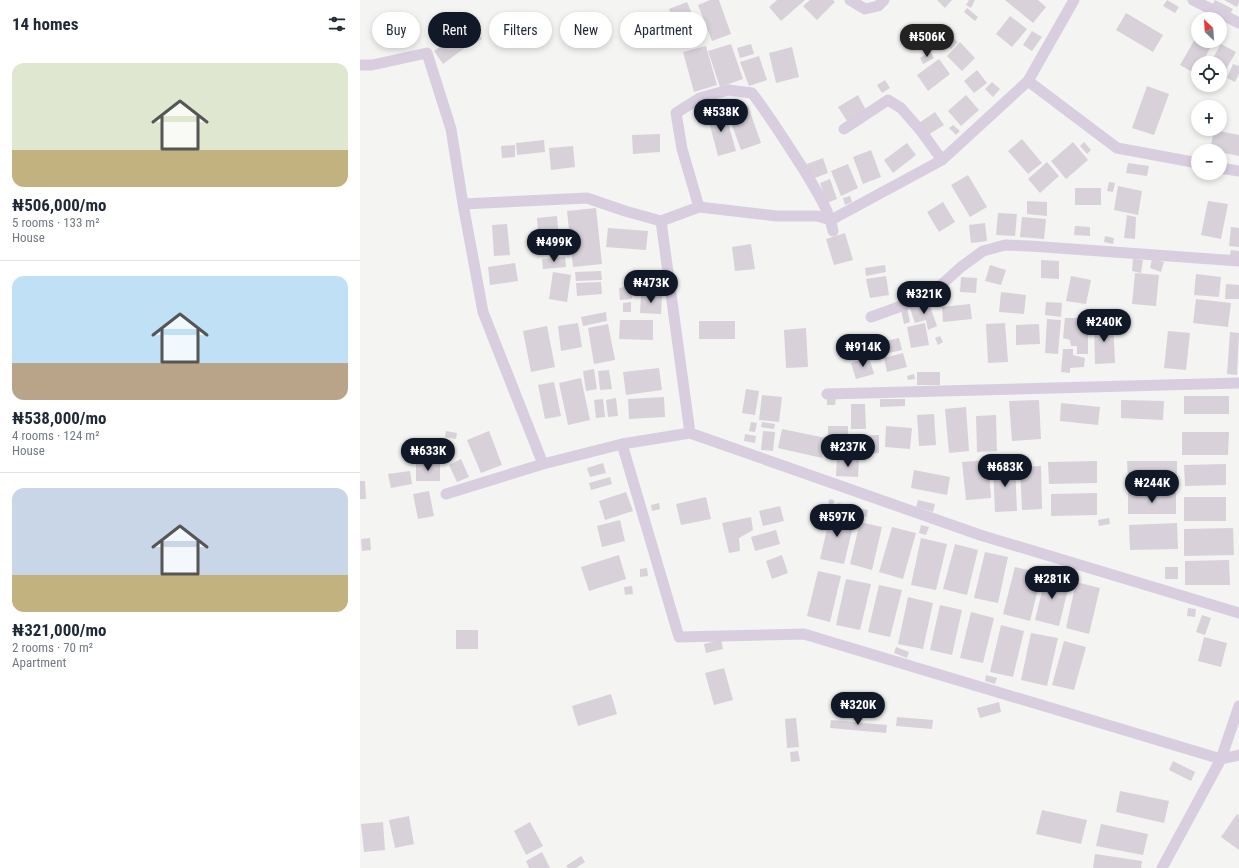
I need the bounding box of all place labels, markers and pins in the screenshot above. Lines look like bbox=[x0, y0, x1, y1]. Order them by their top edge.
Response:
pin: ₦506K bbox=[899, 24, 955, 58]
pin: ₦538K bbox=[693, 99, 749, 133]
pin: ₦499K bbox=[526, 229, 582, 263]
pin: ₦473K bbox=[623, 270, 679, 304]
pin: ₦321K bbox=[896, 281, 952, 315]
pin: ₦240K bbox=[1076, 309, 1132, 343]
pin: ₦914K bbox=[835, 334, 891, 368]
pin: ₦237K bbox=[820, 434, 876, 468]
pin: ₦633K bbox=[400, 438, 456, 472]
pin: ₦683K bbox=[977, 454, 1033, 488]
pin: ₦244K bbox=[1124, 470, 1180, 504]
pin: ₦597K bbox=[809, 504, 865, 538]
pin: ₦281K bbox=[1024, 566, 1080, 600]
pin: ₦320K bbox=[830, 692, 886, 726]

